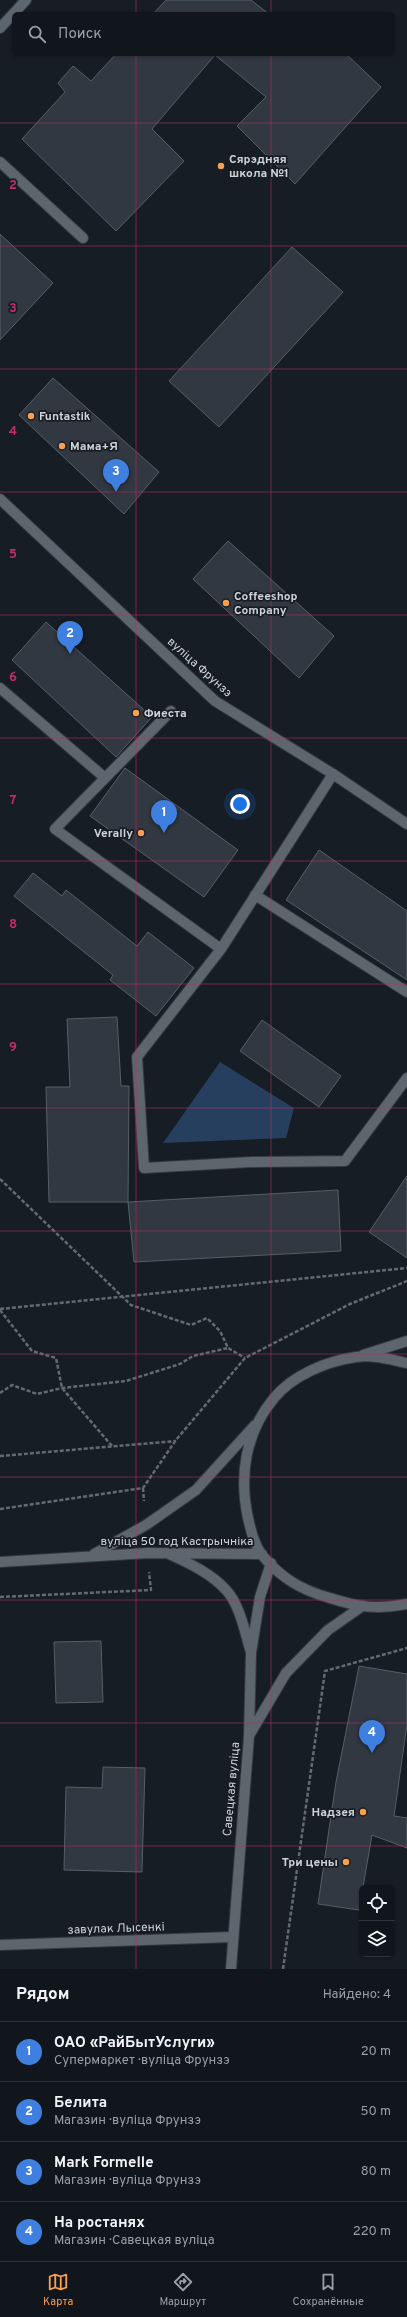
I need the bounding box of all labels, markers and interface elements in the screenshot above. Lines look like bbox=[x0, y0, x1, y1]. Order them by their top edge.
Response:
search box bbox=[12, 12, 395, 56]
icon: search bbox=[26, 23, 48, 45]
text: Поиск bbox=[58, 25, 102, 44]
place label: Сярэдняя школа №1 bbox=[229, 152, 289, 182]
marker: Сярэдняя школа №1 bbox=[216, 161, 226, 171]
text: 2 bbox=[9, 178, 17, 194]
text: 3 bbox=[9, 301, 17, 317]
place label: Funtastik bbox=[39, 409, 91, 425]
marker: Funtastik bbox=[26, 411, 36, 421]
text: 4 bbox=[9, 424, 17, 440]
place label: Мама+Я bbox=[70, 439, 118, 455]
marker: Мама+Я bbox=[57, 441, 67, 451]
pin: 3 bbox=[103, 459, 129, 492]
text: 5 bbox=[9, 547, 17, 563]
place label: Coffeeshop Company bbox=[234, 589, 297, 619]
marker: Coffeeshop Company bbox=[221, 598, 231, 608]
pin: 2 bbox=[57, 621, 83, 654]
street label: вуліца Фрунзэ bbox=[163, 634, 235, 701]
text: 6 bbox=[9, 670, 17, 686]
place label: Фиеста bbox=[144, 706, 187, 722]
marker: Фиеста bbox=[131, 708, 141, 718]
text: 7 bbox=[10, 793, 17, 809]
your location bbox=[230, 794, 250, 814]
pin: 1 bbox=[151, 800, 177, 833]
place label: Verally bbox=[94, 826, 133, 842]
marker: Verally bbox=[136, 828, 146, 838]
text: 8 bbox=[9, 917, 17, 933]
text: 9 bbox=[9, 1040, 17, 1056]
street label: вуліца 50 год Кастрычніка bbox=[101, 1534, 253, 1550]
pin: 4 bbox=[359, 1720, 385, 1753]
street label: Савецкая вуліца bbox=[220, 1741, 244, 1837]
place label: Надзея bbox=[312, 1805, 355, 1821]
marker: Надзея bbox=[358, 1807, 368, 1817]
place label: Три цены bbox=[282, 1855, 338, 1871]
marker: Три цены bbox=[341, 1857, 351, 1867]
map controls bbox=[359, 1885, 395, 1957]
button: locate bbox=[359, 1885, 395, 1921]
street label: завулак Лысенкі bbox=[67, 1919, 165, 1939]
button: layers bbox=[359, 1921, 395, 1957]
text: Рядом bbox=[16, 1984, 69, 2006]
text: Найдено: 4 bbox=[323, 1987, 391, 2003]
text: ОАО «РайБытУслуги» bbox=[54, 2034, 215, 2053]
text: 1 bbox=[26, 2044, 32, 2060]
text: 20 m bbox=[361, 2044, 391, 2060]
text: Супермаркет · вуліца Фрунзэ bbox=[54, 2053, 230, 2069]
text: Белита bbox=[54, 2094, 107, 2113]
text: 2 bbox=[25, 2104, 33, 2120]
text: 50 m bbox=[361, 2104, 391, 2120]
text: Магазин · вуліца Фрунзэ bbox=[54, 2113, 201, 2129]
text: Mark Formelle bbox=[54, 2154, 153, 2173]
text: 3 bbox=[25, 2164, 33, 2180]
text: 80 m bbox=[361, 2164, 391, 2180]
text: Магазин · вуліца Фрунзэ bbox=[54, 2173, 201, 2189]
text: На ростанях bbox=[54, 2214, 145, 2233]
text: 4 bbox=[25, 2224, 33, 2240]
text: 220 m bbox=[353, 2224, 391, 2240]
text: Магазин · Савецкая вуліца bbox=[54, 2233, 215, 2249]
tab: Карта bbox=[43, 2271, 73, 2309]
tab: Маршрут bbox=[159, 2271, 206, 2309]
tab: Сохранённые bbox=[293, 2271, 364, 2309]

